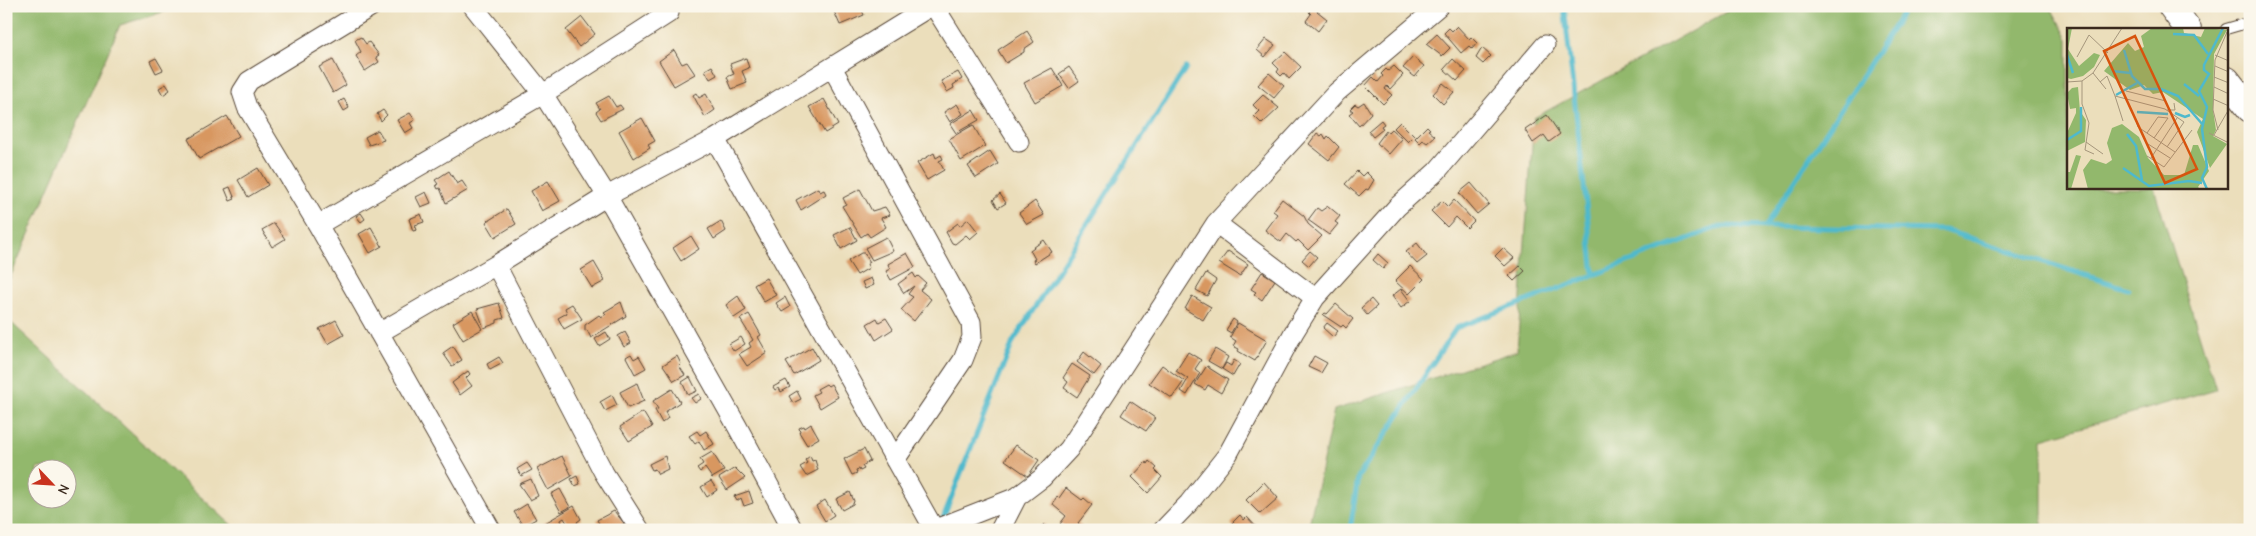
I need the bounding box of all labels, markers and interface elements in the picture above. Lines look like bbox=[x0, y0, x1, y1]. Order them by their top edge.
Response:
inset map bbox=[2067, 28, 2228, 189]
north arrow bbox=[28, 458, 78, 508]
text: N bbox=[54, 482, 73, 497]

